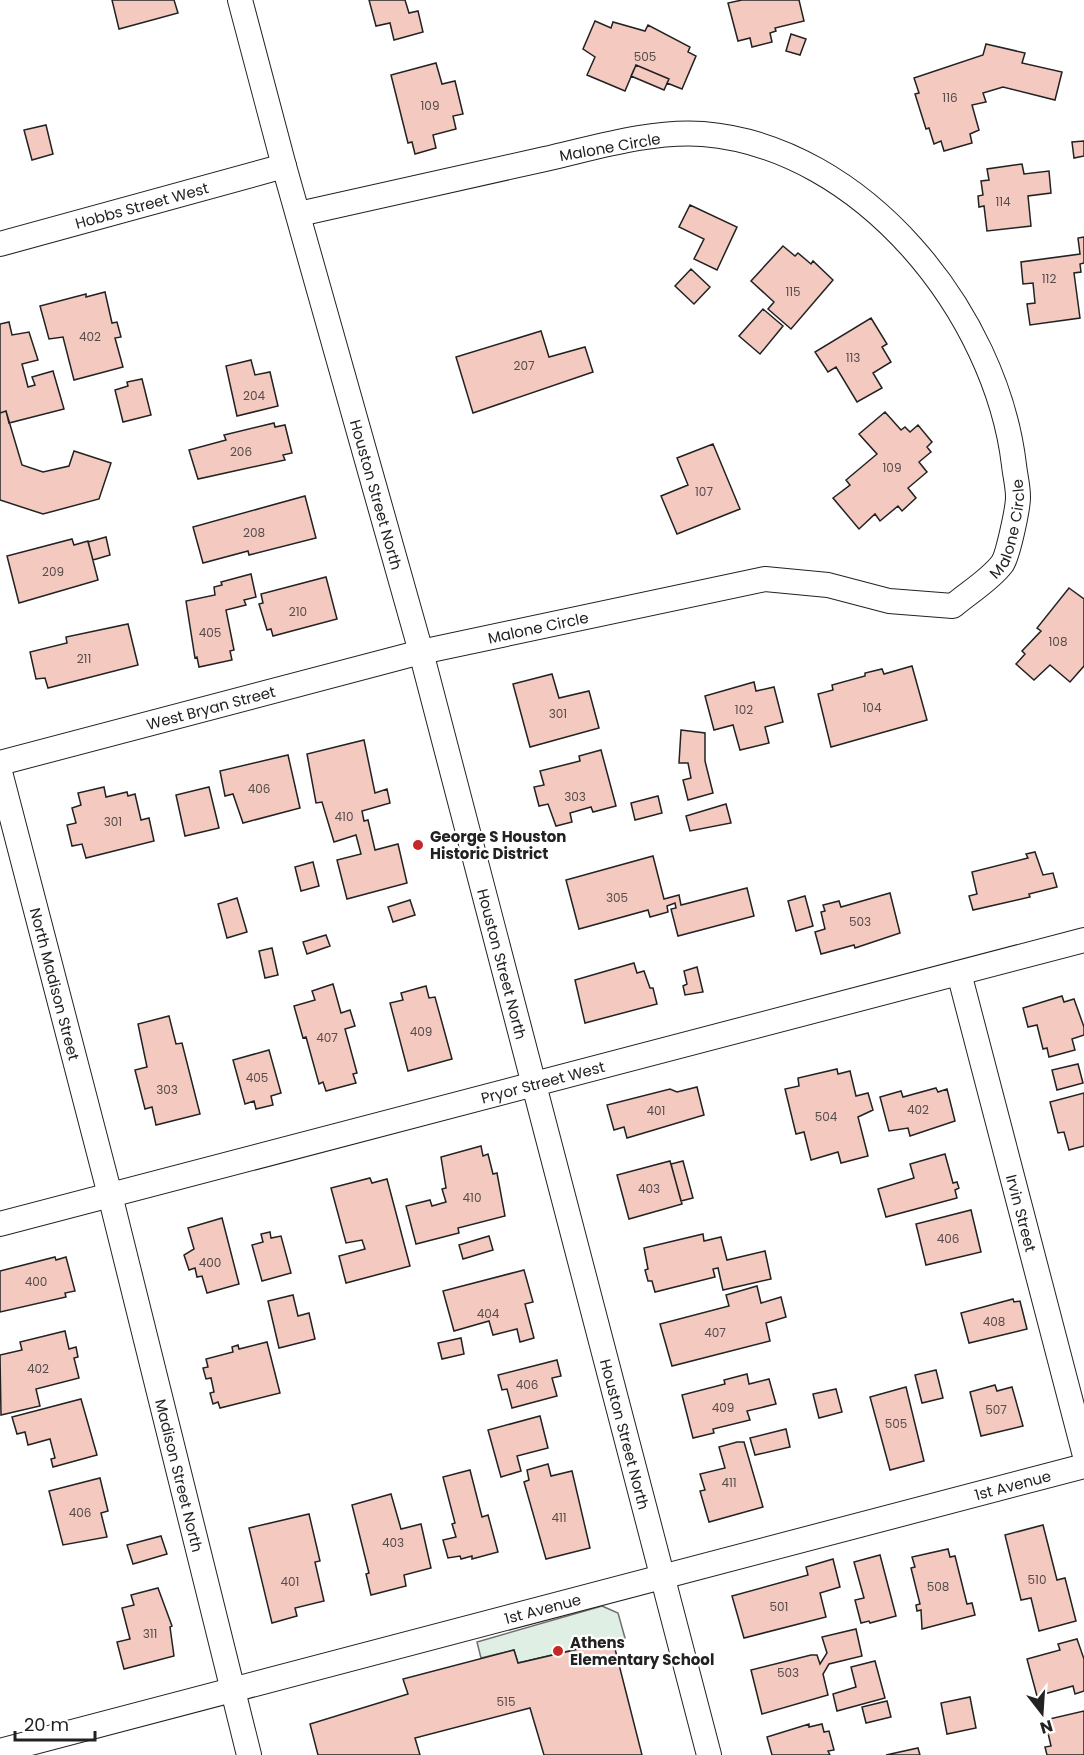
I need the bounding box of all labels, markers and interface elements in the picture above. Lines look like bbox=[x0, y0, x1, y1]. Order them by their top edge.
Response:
house number: 505 bbox=[634, 48, 656, 65]
house number: 116 bbox=[942, 89, 958, 106]
house number: 109 bbox=[421, 97, 439, 114]
street label: Malone Circle bbox=[558, 128, 662, 166]
street label: Hobbs Street West bbox=[73, 177, 211, 233]
house number: 114 bbox=[995, 193, 1011, 210]
house number: 112 bbox=[1042, 270, 1056, 287]
house number: 115 bbox=[785, 283, 801, 300]
house number: 402 bbox=[79, 328, 101, 345]
house number: 113 bbox=[846, 349, 860, 366]
house number: 207 bbox=[514, 357, 535, 374]
house number: 204 bbox=[243, 387, 265, 404]
street label: Houston Street North bbox=[345, 417, 408, 572]
house number: 206 bbox=[230, 443, 252, 460]
house number: 109 bbox=[883, 459, 901, 476]
street label: Malone Circle bbox=[984, 478, 1029, 583]
house number: 107 bbox=[695, 483, 713, 500]
house number: 208 bbox=[243, 524, 265, 541]
house number: 209 bbox=[42, 563, 64, 580]
house number: 210 bbox=[289, 603, 307, 620]
street label: Malone Circle bbox=[486, 606, 590, 648]
house number: 405 bbox=[199, 624, 221, 641]
house number: 108 bbox=[1049, 633, 1067, 650]
house number: 211 bbox=[77, 650, 91, 667]
street label: West Bryan Street bbox=[144, 680, 277, 734]
house number: 104 bbox=[863, 699, 882, 716]
house number: 102 bbox=[735, 701, 753, 718]
house number: 301 bbox=[549, 705, 567, 722]
house number: 406 bbox=[248, 780, 270, 797]
house number: 303 bbox=[564, 788, 586, 805]
house number: 410 bbox=[335, 808, 353, 825]
house number: 301 bbox=[104, 813, 122, 830]
place label: George S Houston Historic District bbox=[430, 826, 566, 864]
marker: George S Houston Historic District bbox=[411, 838, 425, 852]
street label: Houston Street North bbox=[473, 886, 532, 1042]
house number: 305 bbox=[606, 889, 628, 906]
street label: North Madison Street bbox=[25, 905, 85, 1062]
house number: 503 bbox=[849, 913, 871, 930]
house number: 409 bbox=[410, 1023, 432, 1040]
house number: 407 bbox=[316, 1029, 338, 1046]
street label: Pryor Street West bbox=[478, 1056, 607, 1108]
house number: 405 bbox=[246, 1069, 268, 1086]
house number: 303 bbox=[156, 1081, 178, 1098]
house number: 402 bbox=[907, 1101, 929, 1118]
house number: 401 bbox=[647, 1102, 665, 1119]
house number: 504 bbox=[815, 1108, 838, 1125]
street label: Irvin Street bbox=[1001, 1172, 1042, 1254]
house number: 403 bbox=[638, 1180, 660, 1197]
house number: 410 bbox=[463, 1189, 481, 1206]
house number: 406 bbox=[937, 1230, 959, 1247]
house number: 400 bbox=[199, 1254, 221, 1271]
house number: 400 bbox=[25, 1273, 47, 1290]
house number: 404 bbox=[477, 1305, 500, 1322]
house number: 408 bbox=[983, 1313, 1005, 1330]
house number: 407 bbox=[704, 1324, 726, 1341]
street label: Houston Street North bbox=[595, 1356, 655, 1512]
house number: 402 bbox=[27, 1360, 49, 1377]
house number: 406 bbox=[516, 1376, 538, 1393]
street label: Madison Street North bbox=[151, 1397, 209, 1554]
house number: 409 bbox=[712, 1399, 734, 1416]
house number: 507 bbox=[985, 1401, 1007, 1418]
house number: 505 bbox=[885, 1415, 907, 1432]
street label: 1st Avenue bbox=[972, 1465, 1053, 1505]
house number: 411 bbox=[721, 1474, 737, 1491]
house number: 406 bbox=[69, 1504, 91, 1521]
house number: 411 bbox=[551, 1509, 567, 1526]
house number: 403 bbox=[382, 1534, 404, 1551]
house number: 510 bbox=[1028, 1571, 1046, 1588]
house number: 401 bbox=[281, 1573, 299, 1590]
house number: 508 bbox=[927, 1578, 949, 1595]
street label: 1st Avenue bbox=[502, 1588, 583, 1628]
house number: 501 bbox=[770, 1598, 788, 1615]
house number: 311 bbox=[143, 1625, 157, 1642]
place label: Athens Elementary School bbox=[570, 1632, 714, 1670]
marker: Athens Elementary School bbox=[551, 1644, 565, 1658]
house number: 503 bbox=[777, 1664, 799, 1681]
north arrow bbox=[1012, 1683, 1072, 1743]
house number: 515 bbox=[497, 1693, 515, 1710]
scale bar bbox=[15, 1704, 94, 1742]
text: 20 m bbox=[24, 1712, 69, 1737]
text: N bbox=[1037, 1714, 1055, 1740]

